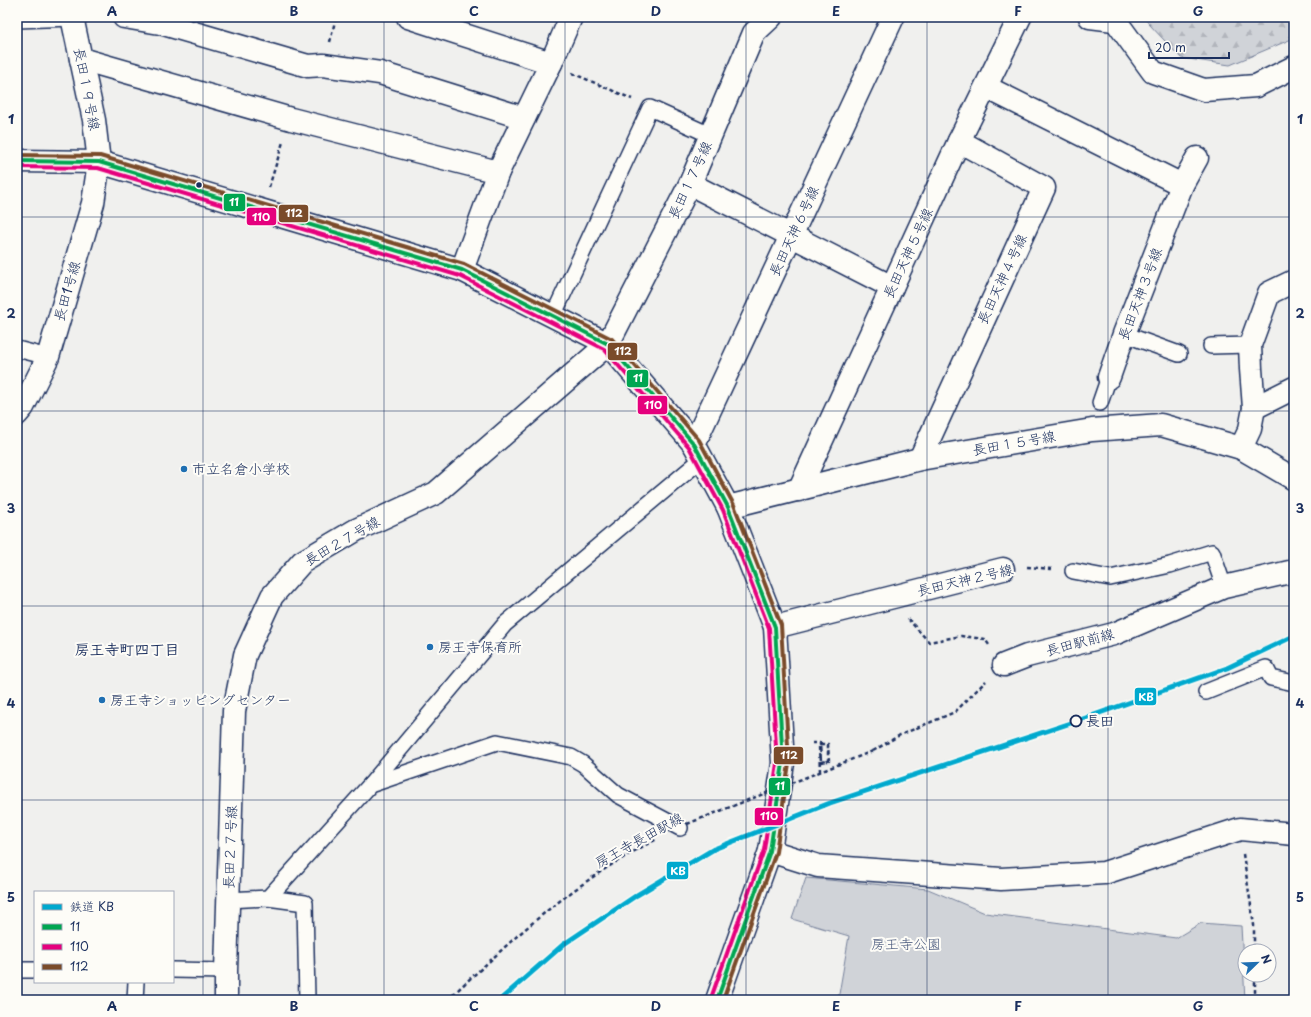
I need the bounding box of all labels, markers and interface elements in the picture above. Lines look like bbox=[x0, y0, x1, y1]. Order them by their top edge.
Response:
text: A bbox=[107, 1, 117, 20]
text: B bbox=[290, 1, 299, 20]
text: C bbox=[469, 1, 479, 20]
text: D bbox=[651, 1, 661, 20]
text: E bbox=[832, 1, 840, 20]
text: F bbox=[1014, 1, 1022, 20]
text: G bbox=[1193, 1, 1203, 20]
scale bar bbox=[1149, 34, 1229, 60]
text: 20 m bbox=[1155, 38, 1186, 56]
street label: 長田１９号線 bbox=[69, 46, 106, 132]
text: 1 bbox=[8, 109, 14, 128]
text: 1 bbox=[1297, 109, 1303, 128]
street label: 長田１７号線 bbox=[662, 137, 717, 222]
unlabelled marker bbox=[194, 180, 204, 190]
street label: 長田天神６号線 bbox=[763, 182, 824, 280]
line badge: 11 bbox=[223, 193, 246, 212]
text: 11 bbox=[229, 193, 239, 210]
line badge: 112 bbox=[278, 204, 309, 223]
text: 112 bbox=[285, 204, 303, 221]
street label: 長田天神５号線 bbox=[877, 204, 938, 302]
line badge: 110 bbox=[246, 207, 277, 226]
text: 110 bbox=[252, 208, 270, 225]
street label: 長田天神４号線 bbox=[971, 230, 1032, 328]
street label: 長田天神３号線 bbox=[1112, 244, 1167, 343]
street label: 長田1号線 bbox=[48, 258, 85, 324]
text: 2 bbox=[6, 303, 16, 322]
text: 2 bbox=[1295, 303, 1305, 322]
line badge: 112 bbox=[607, 342, 638, 361]
text: 112 bbox=[614, 342, 632, 359]
line badge: 11 bbox=[626, 369, 649, 388]
text: 11 bbox=[633, 369, 643, 386]
line badge: 110 bbox=[637, 395, 668, 415]
text: 110 bbox=[644, 396, 662, 413]
street label: 長田１５号線 bbox=[971, 425, 1057, 460]
place label: 市立名倉小学校 bbox=[192, 458, 290, 479]
marker: 市立名倉小学校 bbox=[179, 464, 189, 474]
text: 3 bbox=[7, 498, 16, 517]
text: 3 bbox=[1296, 498, 1305, 517]
street label: 長田２７号線 bbox=[300, 510, 383, 571]
street label: 長田天神２号線 bbox=[915, 558, 1015, 601]
street label: 長田駅前線 bbox=[1043, 622, 1116, 661]
place label: 房王寺保育所 bbox=[438, 636, 522, 657]
district label: 房王寺町四丁目 bbox=[74, 637, 180, 660]
marker: 房王寺保育所 bbox=[425, 642, 435, 652]
line badge: KB bbox=[1134, 687, 1157, 706]
text: KB bbox=[1138, 688, 1154, 705]
place label: 房王寺ショッピングセンター bbox=[110, 689, 291, 710]
text: 4 bbox=[7, 693, 16, 712]
text: 4 bbox=[1296, 693, 1305, 712]
marker: 房王寺ショッピングセンター bbox=[97, 695, 107, 705]
place label: 長田 bbox=[1086, 710, 1114, 731]
marker: 長田 bbox=[1069, 714, 1083, 728]
line badge: 112 bbox=[773, 746, 804, 765]
text: 112 bbox=[780, 746, 798, 763]
line badge: 11 bbox=[768, 777, 791, 796]
text: 11 bbox=[775, 777, 785, 794]
street label: 長田２７号線 bbox=[218, 805, 241, 889]
street label: 房王寺長田駅線 bbox=[591, 807, 687, 873]
line badge: 110 bbox=[754, 807, 784, 826]
text: 110 bbox=[760, 807, 778, 824]
line badge: KB bbox=[666, 861, 689, 880]
text: KB bbox=[670, 862, 686, 879]
text: 5 bbox=[7, 887, 15, 906]
text: 5 bbox=[1296, 887, 1304, 906]
legend bbox=[34, 891, 174, 983]
text: 鉄道 KB bbox=[70, 897, 114, 915]
text: 11 bbox=[70, 917, 80, 935]
park label: 房王寺公園 bbox=[871, 933, 941, 954]
text: 110 bbox=[70, 937, 89, 955]
north arrow bbox=[1237, 943, 1277, 983]
text: N bbox=[1257, 952, 1276, 966]
text: 112 bbox=[70, 957, 89, 975]
text: A bbox=[107, 996, 117, 1015]
text: B bbox=[290, 996, 299, 1015]
text: C bbox=[469, 996, 479, 1015]
text: D bbox=[651, 996, 661, 1015]
text: E bbox=[832, 996, 840, 1015]
text: F bbox=[1014, 996, 1022, 1015]
text: G bbox=[1193, 996, 1203, 1015]

